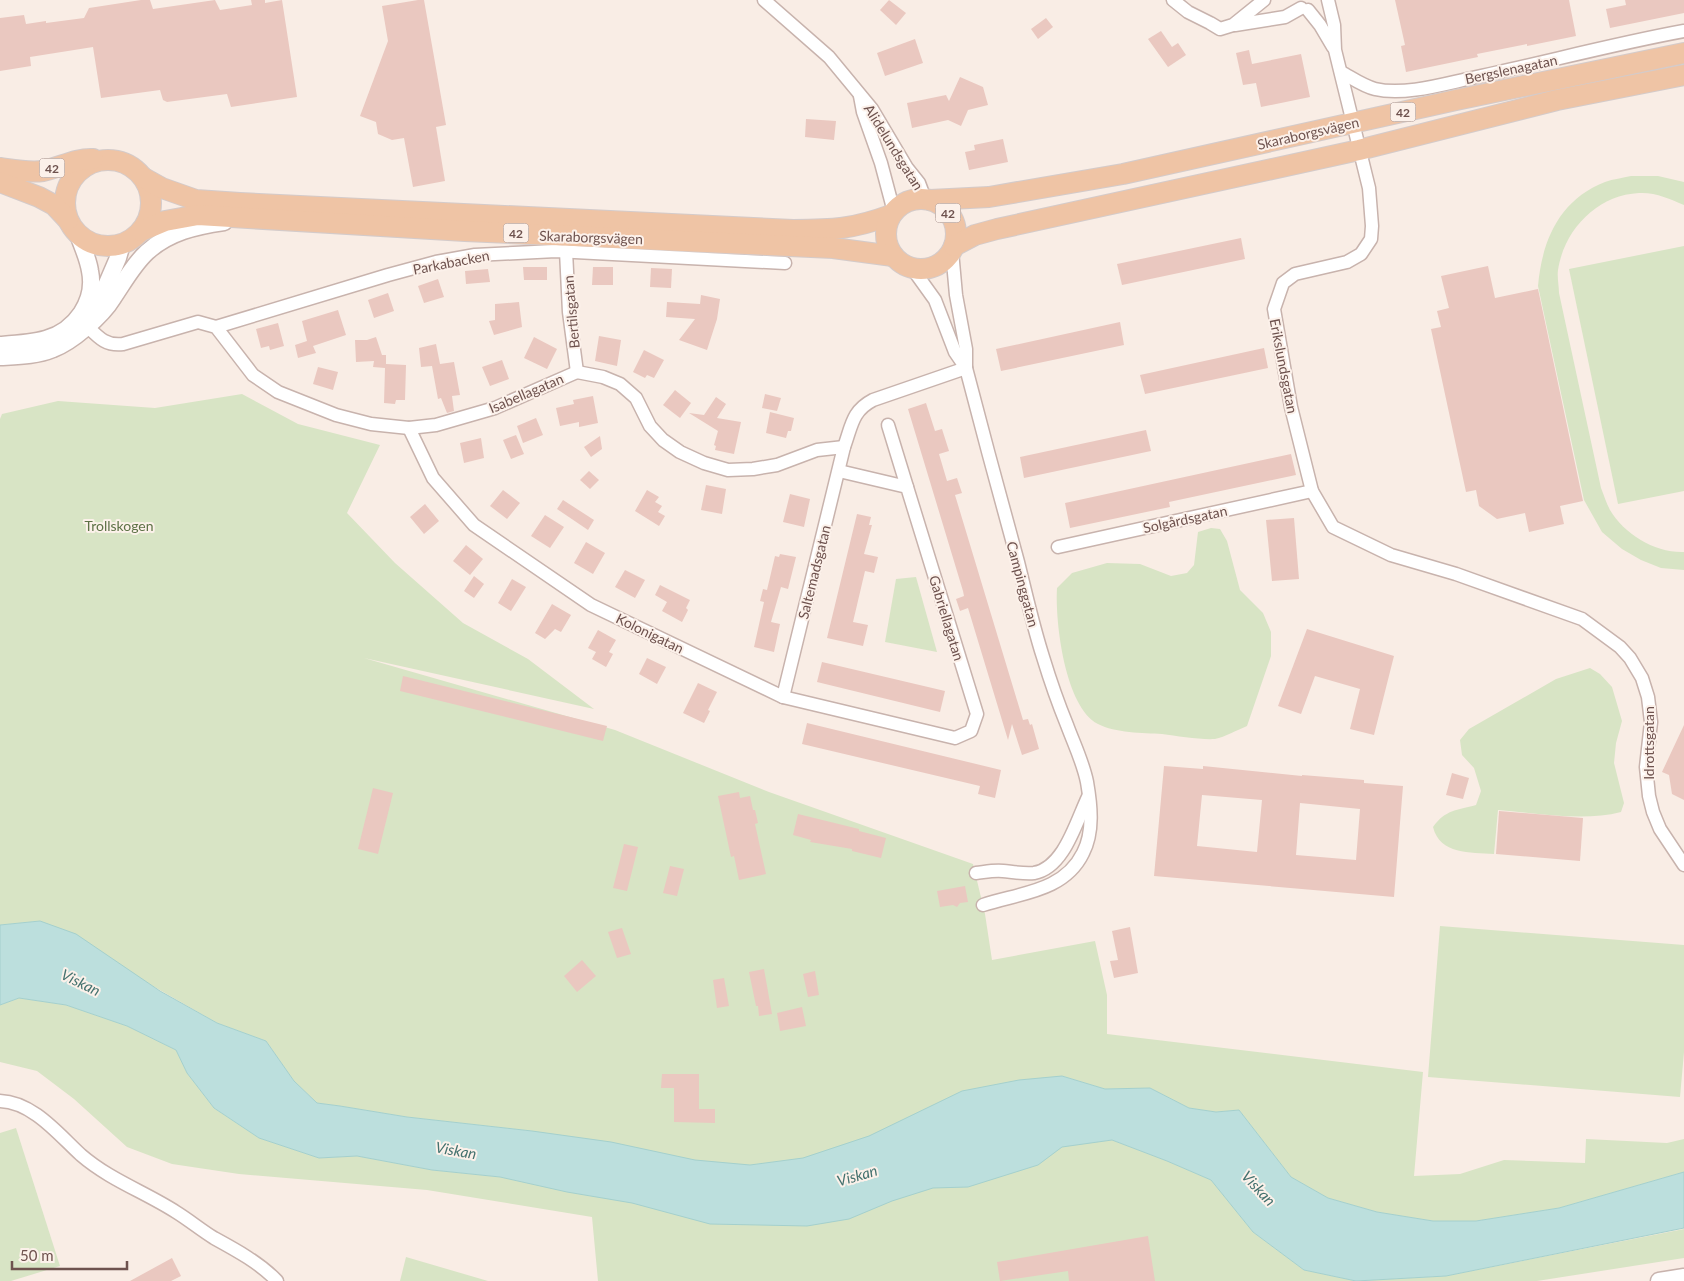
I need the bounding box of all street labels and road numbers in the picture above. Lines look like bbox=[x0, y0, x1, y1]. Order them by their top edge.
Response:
street label: Bergslenagatan bbox=[1463, 51, 1559, 87]
street label: Alidelundsgatan bbox=[861, 101, 927, 193]
road number: 42 bbox=[1390, 102, 1416, 121]
street label: Skaraborgsvägen bbox=[1255, 113, 1361, 153]
road number: 42 bbox=[40, 158, 64, 178]
road number: 42 bbox=[936, 204, 960, 222]
road number: 42 bbox=[504, 224, 528, 242]
street label: Skaraborgsvägen bbox=[539, 227, 643, 247]
street label: Parkabacken bbox=[411, 246, 491, 278]
street label: Bertilsgatan bbox=[559, 275, 583, 349]
street label: Erikslundsgatan bbox=[1266, 317, 1302, 415]
street label: Isabellagatan bbox=[486, 370, 566, 416]
street label: Solgårdsgatan bbox=[1141, 502, 1229, 536]
street label: Saltemadsgatan bbox=[794, 523, 834, 621]
street label: Campinggatan bbox=[1003, 539, 1043, 629]
street label: Gabriellagatan bbox=[926, 573, 968, 663]
street label: Kolonigatan bbox=[613, 609, 687, 657]
street label: Idrottsgatan bbox=[1640, 706, 1657, 780]

